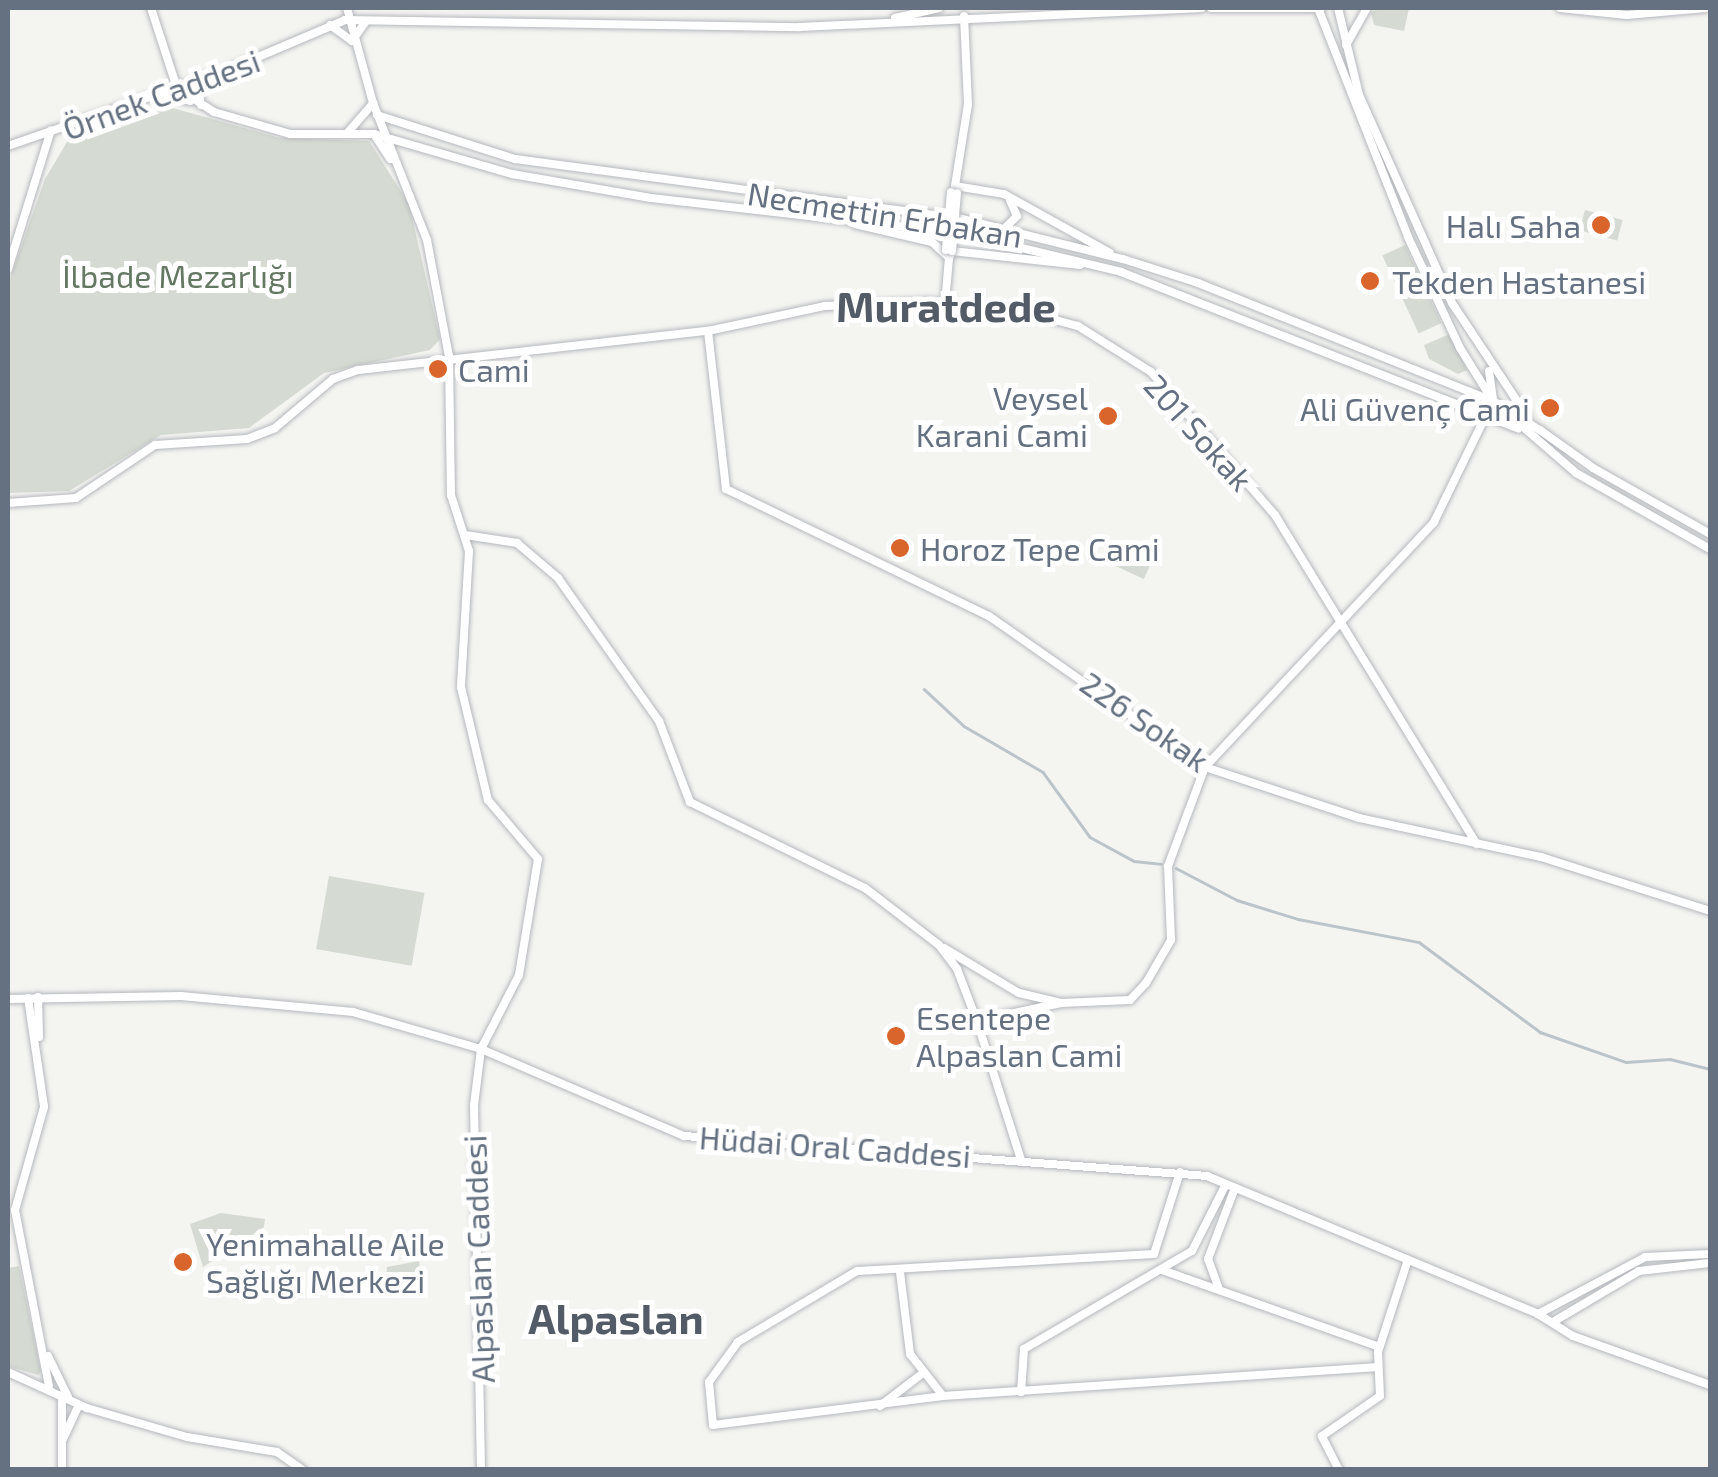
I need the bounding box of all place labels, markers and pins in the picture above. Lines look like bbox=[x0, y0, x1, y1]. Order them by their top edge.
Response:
place label: Halı Saha bbox=[1446, 206, 1581, 244]
marker: Halı Saha bbox=[1590, 214, 1612, 236]
place label: Tekden Hastanesi bbox=[1392, 262, 1646, 300]
marker: Tekden Hastanesi bbox=[1357, 268, 1383, 294]
place label: Cami bbox=[458, 350, 530, 388]
marker: Cami bbox=[427, 358, 449, 380]
place label: Veysel Karani Cami bbox=[916, 379, 1088, 454]
place label: Ali Güvenç Cami bbox=[1300, 389, 1530, 427]
marker: Ali Güvenç Cami bbox=[1539, 397, 1561, 419]
marker: Veysel Karani Cami bbox=[1097, 405, 1119, 427]
place label: Horoz Tepe Cami bbox=[920, 529, 1160, 567]
marker: Horoz Tepe Cami bbox=[889, 537, 911, 559]
place label: Esentepe Alpaslan Cami bbox=[916, 999, 1122, 1074]
marker: Esentepe Alpaslan Cami bbox=[885, 1025, 907, 1047]
place label: Yenimahalle Aile Sağlığı Merkezi bbox=[206, 1225, 445, 1300]
marker: Yenimahalle Aile Sağlığı Merkezi bbox=[170, 1249, 196, 1275]

